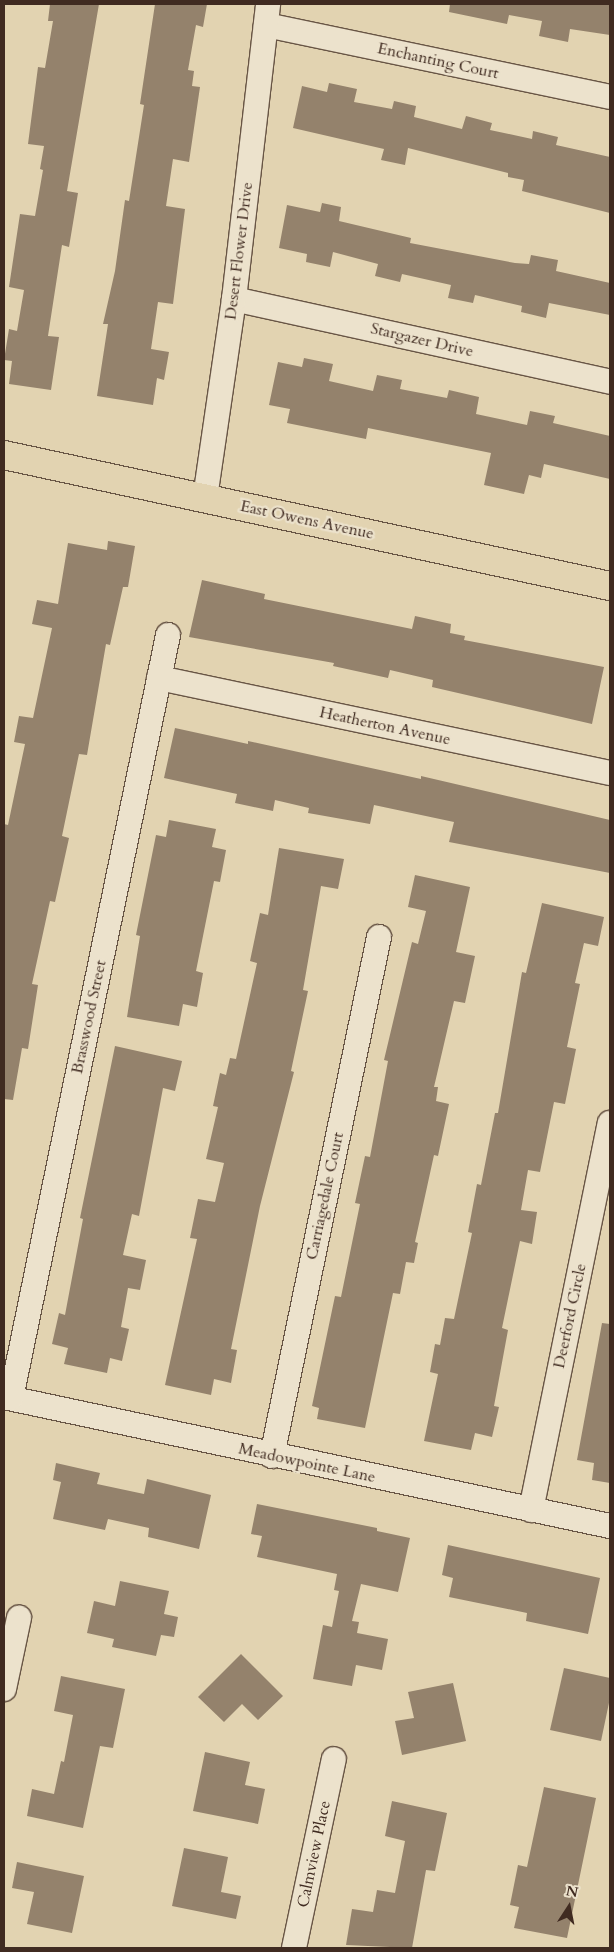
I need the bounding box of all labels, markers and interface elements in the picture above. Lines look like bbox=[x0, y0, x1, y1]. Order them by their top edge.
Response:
street label: Enchanting Court bbox=[376, 39, 500, 83]
street label: Desert Flower Drive bbox=[221, 181, 257, 321]
street label: Stargazer Drive bbox=[369, 319, 475, 361]
street label: East Owens Avenue bbox=[238, 496, 376, 544]
street label: Heatherton Avenue bbox=[318, 703, 452, 749]
street label: Brasswood Street bbox=[68, 958, 110, 1076]
street label: Carriagedale Court bbox=[302, 1130, 348, 1262]
street label: Deerford Circle bbox=[550, 1262, 590, 1370]
street label: Meadowpointe Lane bbox=[237, 1439, 377, 1487]
street label: Calmview Place bbox=[293, 1799, 335, 1909]
text: N bbox=[564, 1881, 580, 1902]
north arrow bbox=[544, 1882, 594, 1932]

